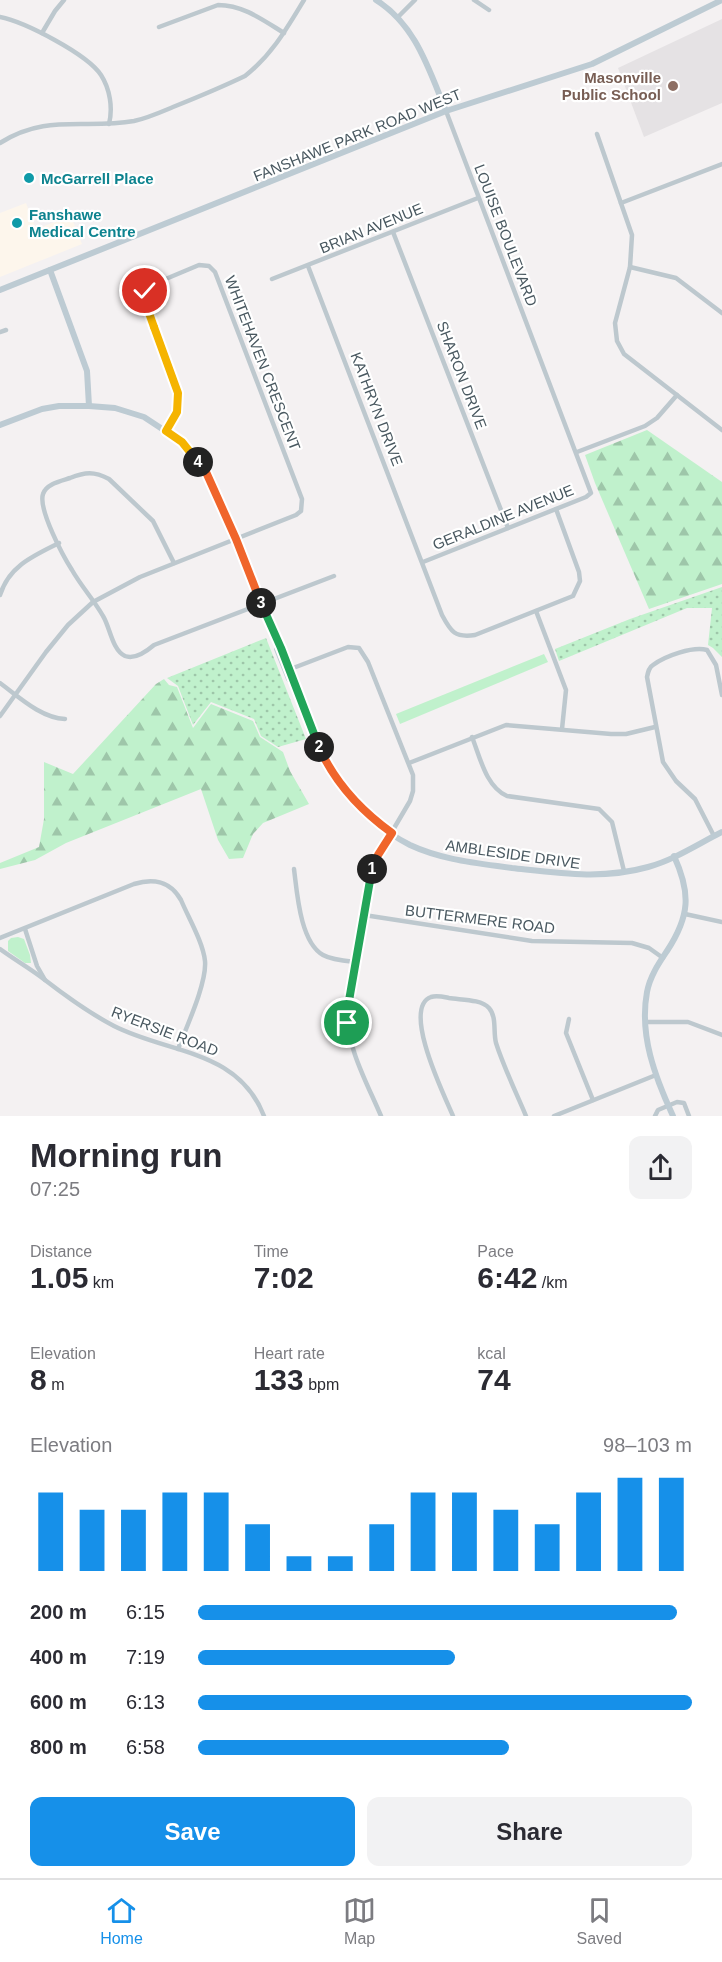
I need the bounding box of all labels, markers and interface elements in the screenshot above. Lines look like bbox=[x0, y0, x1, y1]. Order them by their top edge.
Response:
place label: Masonville Public School bbox=[562, 69, 661, 103]
marker: Masonville Public School bbox=[666, 79, 680, 93]
street label: FANSHAWE PARK ROAD WEST bbox=[251, 85, 463, 185]
street label: LOUISE BOULEVARD bbox=[471, 162, 541, 308]
place label: McGarrell Place bbox=[41, 170, 154, 187]
marker: McGarrell Place bbox=[22, 171, 36, 185]
street label: BRIAN AVENUE bbox=[317, 200, 425, 256]
place label: Fanshawe Medical Centre bbox=[29, 206, 136, 240]
marker: Fanshawe Medical Centre bbox=[10, 216, 24, 230]
pin bbox=[119, 265, 170, 316]
street label: WHITEHAVEN CRESCENT bbox=[222, 273, 304, 453]
icon: check bbox=[128, 274, 161, 307]
street label: SHARON DRIVE bbox=[434, 319, 490, 431]
street label: KATHRYN DRIVE bbox=[348, 350, 406, 468]
pin: 4 bbox=[183, 447, 213, 477]
text: 4 bbox=[194, 453, 202, 470]
street label: GERALDINE AVENUE bbox=[430, 481, 576, 553]
pin: 3 bbox=[246, 588, 276, 618]
text: 3 bbox=[257, 594, 265, 611]
pin: 2 bbox=[304, 732, 334, 762]
text: 2 bbox=[315, 738, 323, 755]
street label: AMBLESIDE DRIVE bbox=[445, 836, 581, 872]
pin: 1 bbox=[357, 854, 387, 884]
text: 1 bbox=[368, 860, 376, 877]
street label: BUTTERMERE ROAD bbox=[404, 901, 556, 937]
pin bbox=[321, 997, 372, 1048]
street label: RYERSIE ROAD bbox=[109, 1003, 221, 1059]
icon: arrive bbox=[330, 1006, 363, 1039]
button: share bbox=[629, 1136, 692, 1199]
text: Morning run bbox=[30, 1137, 222, 1174]
text: 07:25 bbox=[30, 1178, 80, 1200]
text: Distance bbox=[30, 1243, 92, 1260]
text: Time bbox=[254, 1243, 289, 1260]
text: Pace bbox=[477, 1243, 514, 1260]
text: 1.05 bbox=[30, 1261, 88, 1294]
text: 7:02 bbox=[254, 1261, 314, 1294]
text: 6:42 bbox=[477, 1261, 537, 1294]
text: km bbox=[88, 1274, 114, 1291]
text: /km bbox=[537, 1274, 568, 1291]
text: Elevation bbox=[30, 1345, 96, 1362]
text: Heart rate bbox=[254, 1345, 325, 1362]
text: kcal bbox=[477, 1345, 506, 1362]
text: 8 bbox=[30, 1363, 47, 1396]
text: 133 bbox=[254, 1363, 304, 1396]
text: 74 bbox=[477, 1363, 511, 1396]
text: m bbox=[47, 1376, 64, 1393]
text: bpm bbox=[304, 1376, 339, 1393]
text: Elevation bbox=[30, 1434, 112, 1456]
text: 98–103 m bbox=[603, 1434, 692, 1456]
text: 200 m bbox=[30, 1601, 87, 1623]
text: 6:15 bbox=[126, 1601, 165, 1623]
text: 400 m bbox=[30, 1646, 87, 1668]
text: 7:19 bbox=[126, 1646, 165, 1668]
text: 600 m bbox=[30, 1691, 87, 1713]
text: 6:13 bbox=[126, 1691, 165, 1713]
text: 800 m bbox=[30, 1736, 87, 1758]
text: 6:58 bbox=[126, 1736, 165, 1758]
button: Save bbox=[30, 1797, 355, 1866]
button: Share bbox=[367, 1797, 692, 1866]
tab: Home bbox=[100, 1894, 143, 1948]
tab: Map bbox=[343, 1894, 376, 1948]
tab: Saved bbox=[576, 1894, 622, 1948]

